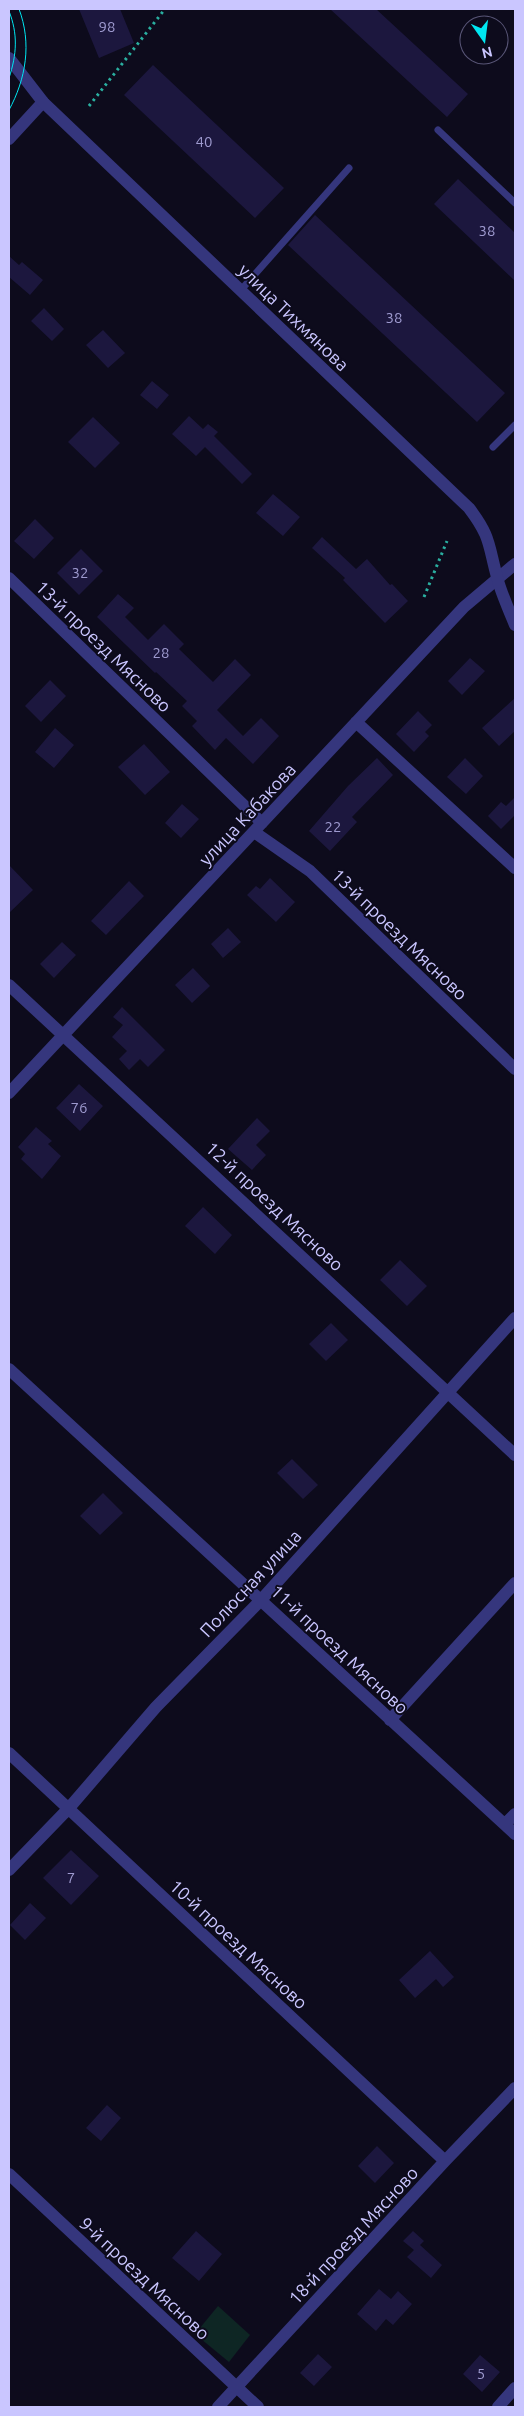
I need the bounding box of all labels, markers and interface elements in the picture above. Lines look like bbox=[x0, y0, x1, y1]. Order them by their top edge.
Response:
north arrow bbox=[459, 15, 509, 65]
house number: 98 bbox=[99, 18, 115, 35]
text: N bbox=[480, 44, 494, 62]
house number: 40 bbox=[196, 133, 212, 150]
house number: 38 bbox=[479, 222, 495, 239]
street label: улица Тихмянова bbox=[235, 259, 353, 375]
house number: 38 bbox=[386, 309, 402, 326]
house number: 32 bbox=[72, 564, 88, 581]
street label: 13-й проезд Мясново bbox=[32, 576, 176, 716]
house number: 28 bbox=[153, 644, 169, 661]
street label: улица Кабакова bbox=[195, 759, 299, 869]
house number: 22 bbox=[325, 818, 341, 835]
street label: 13-й проезд Мясново bbox=[328, 864, 472, 1004]
house number: 76 bbox=[71, 1099, 87, 1116]
street label: 12-й проезд Мясново bbox=[202, 1137, 348, 1275]
street label: Полюсная улица bbox=[195, 1525, 305, 1641]
street label: 11-й проезд Мясново bbox=[267, 1580, 413, 1718]
house number: 7 bbox=[67, 1869, 75, 1886]
street label: 10-й проезд Мясново bbox=[166, 1875, 312, 2013]
street label: 18-й проезд Мясново bbox=[284, 2162, 422, 2308]
street label: 9-й проезд Мясново bbox=[76, 2213, 214, 2343]
house number: 5 bbox=[477, 2365, 485, 2382]

